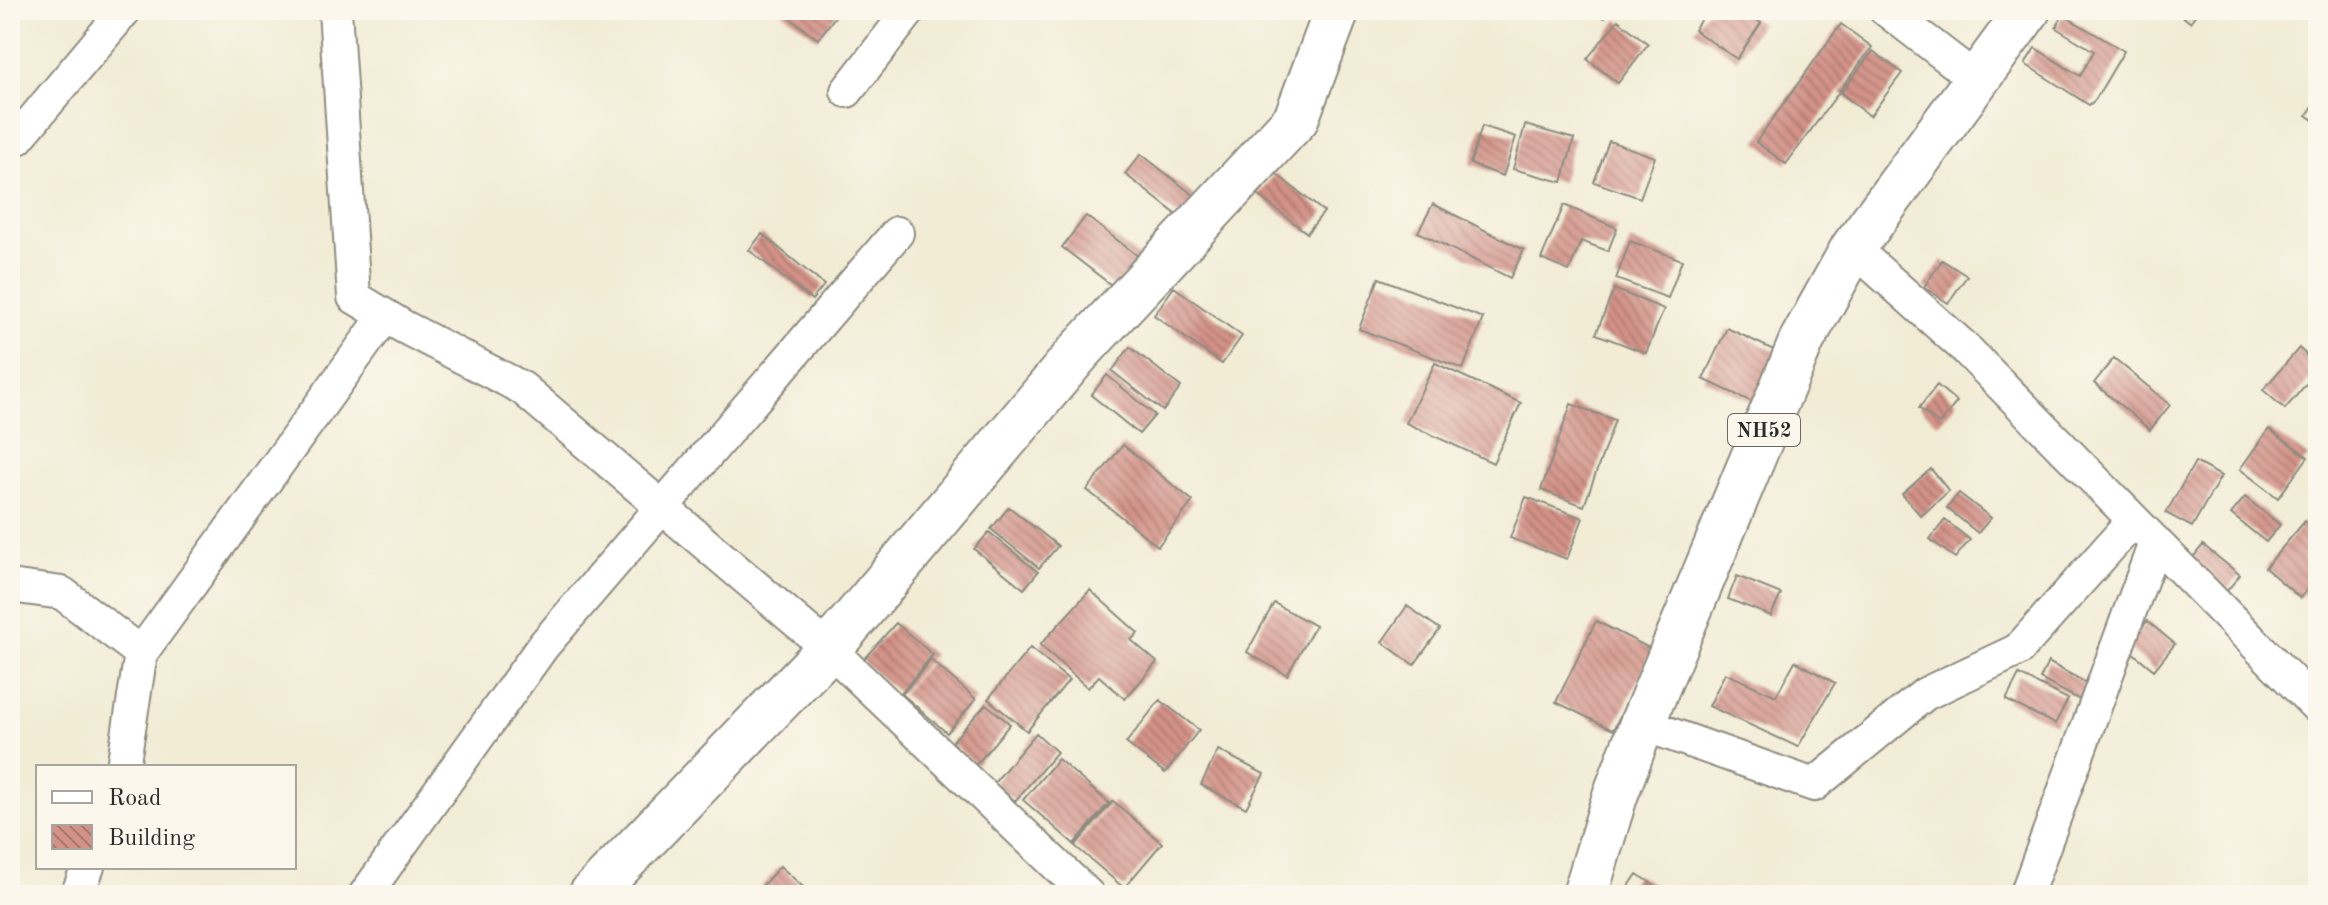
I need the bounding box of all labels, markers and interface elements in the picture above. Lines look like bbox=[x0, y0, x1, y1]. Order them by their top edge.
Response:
road number: NH52 bbox=[1728, 414, 1800, 446]
legend bbox=[36, 765, 296, 869]
text: Road bbox=[108, 787, 161, 811]
text: Building bbox=[108, 827, 195, 851]

